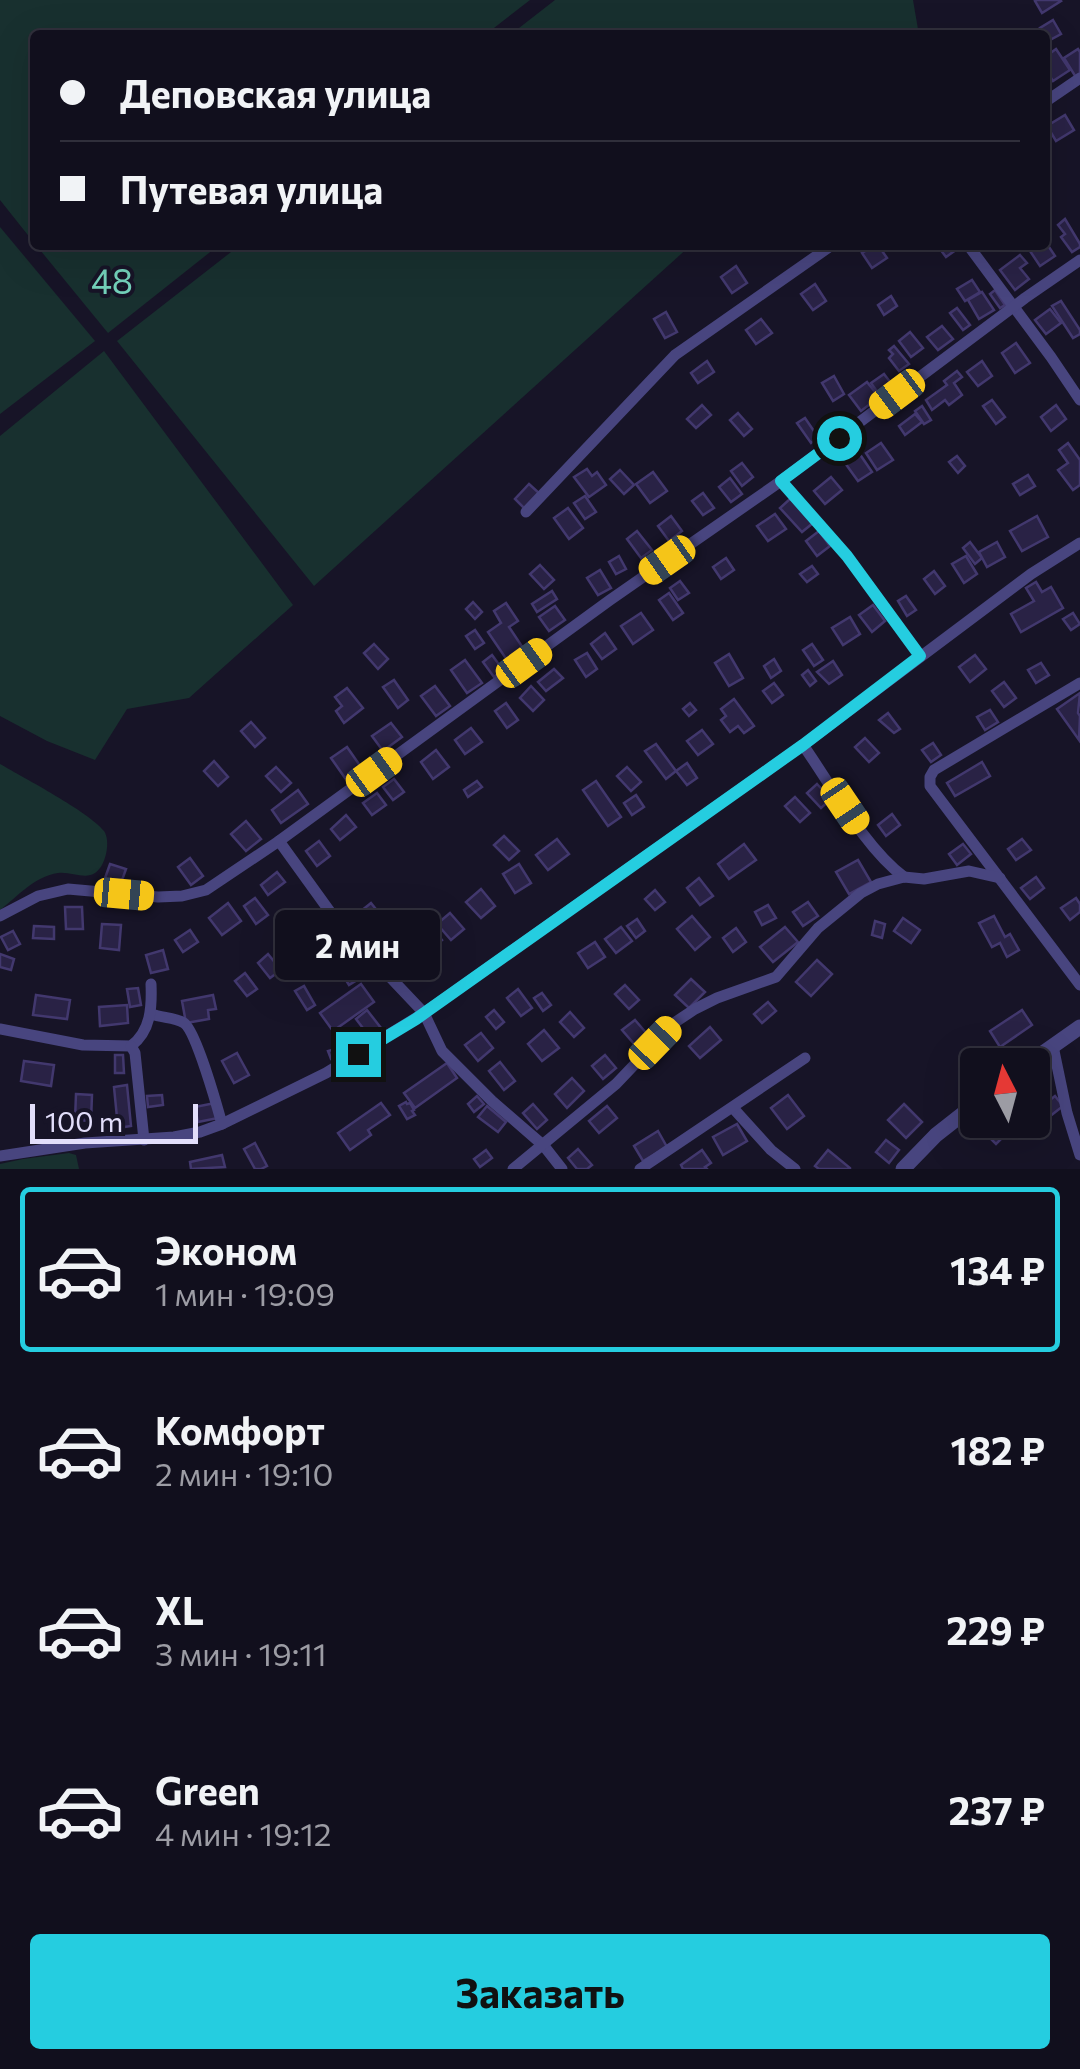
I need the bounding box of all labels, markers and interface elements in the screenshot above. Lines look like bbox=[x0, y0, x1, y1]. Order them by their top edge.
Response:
text: Деповская улица bbox=[120, 69, 431, 116]
text: Путевая улица bbox=[120, 165, 383, 212]
park label: 48 bbox=[91, 258, 133, 301]
car bbox=[864, 364, 930, 424]
route start bbox=[817, 416, 862, 461]
car bbox=[634, 531, 700, 589]
car bbox=[491, 633, 557, 693]
car bbox=[341, 742, 407, 802]
car bbox=[816, 773, 874, 839]
car bbox=[93, 876, 155, 912]
callout: 2 мин bbox=[276, 909, 440, 979]
text: 2 мин bbox=[315, 925, 400, 965]
car bbox=[623, 1011, 687, 1075]
route end bbox=[336, 1032, 381, 1077]
north arrow bbox=[960, 1048, 1050, 1138]
map controls bbox=[960, 1048, 1050, 1138]
scale bar bbox=[30, 1099, 198, 1144]
text: 100 m bbox=[45, 1104, 123, 1138]
icon: car bbox=[35, 1225, 125, 1315]
text: Эконом bbox=[155, 1226, 297, 1273]
text: 134 ₽ bbox=[950, 1246, 1045, 1293]
text: 1 мин · 19:09 bbox=[155, 1273, 335, 1313]
icon: car bbox=[35, 1405, 125, 1495]
text: Комфорт bbox=[155, 1406, 325, 1453]
text: 182 ₽ bbox=[951, 1426, 1045, 1473]
text: 2 мин · 19:10 bbox=[155, 1453, 333, 1493]
icon: car bbox=[35, 1585, 125, 1675]
text: XL bbox=[155, 1586, 204, 1633]
text: 229 ₽ bbox=[946, 1606, 1045, 1653]
text: 3 мин · 19:11 bbox=[155, 1633, 327, 1673]
icon: car bbox=[35, 1765, 125, 1855]
text: Green bbox=[155, 1766, 260, 1813]
text: 237 ₽ bbox=[948, 1786, 1045, 1833]
text: 4 мин · 19:12 bbox=[155, 1813, 332, 1853]
button: Заказать bbox=[30, 1934, 1050, 2049]

